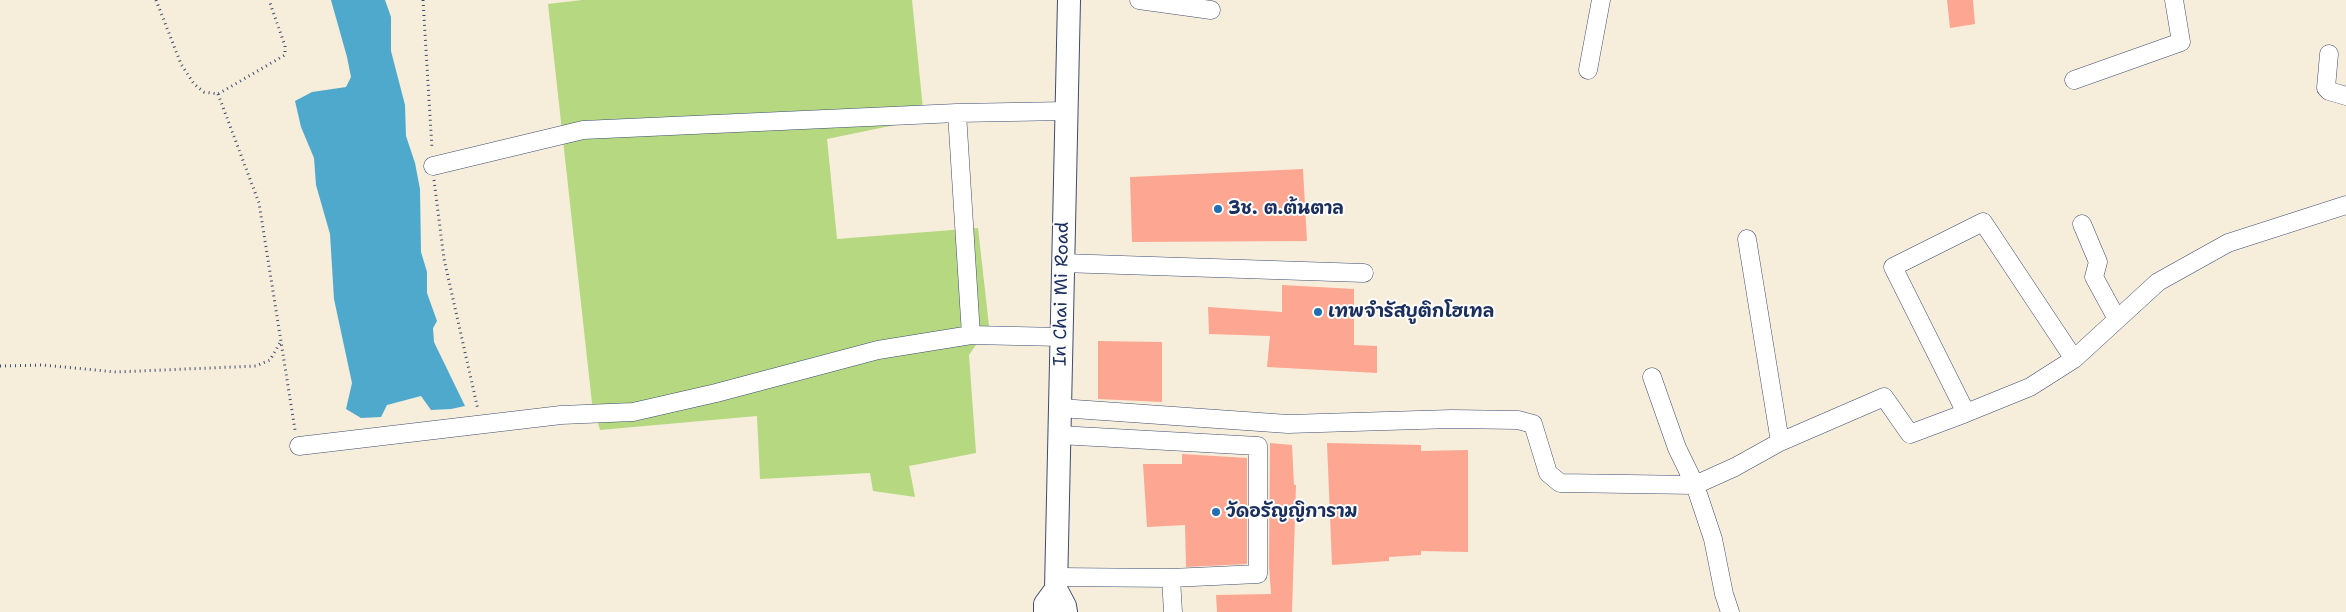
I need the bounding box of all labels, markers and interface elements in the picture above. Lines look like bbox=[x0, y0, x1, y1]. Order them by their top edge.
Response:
place label: 3ช. ต.ต้นตาล bbox=[1228, 198, 1344, 220]
marker: 3ช. ต.ต้นตาล bbox=[1212, 203, 1224, 215]
street label: In Chai Mi Road bbox=[1050, 222, 1074, 366]
place label: เทพจำรัสบูติกโฮเทล bbox=[1328, 301, 1494, 323]
marker: เทพจำรัสบูติกโฮเทล bbox=[1312, 306, 1324, 318]
place label: วัดอรัญญิการาม bbox=[1226, 501, 1357, 523]
marker: วัดอรัญญิการาม bbox=[1210, 506, 1222, 518]

